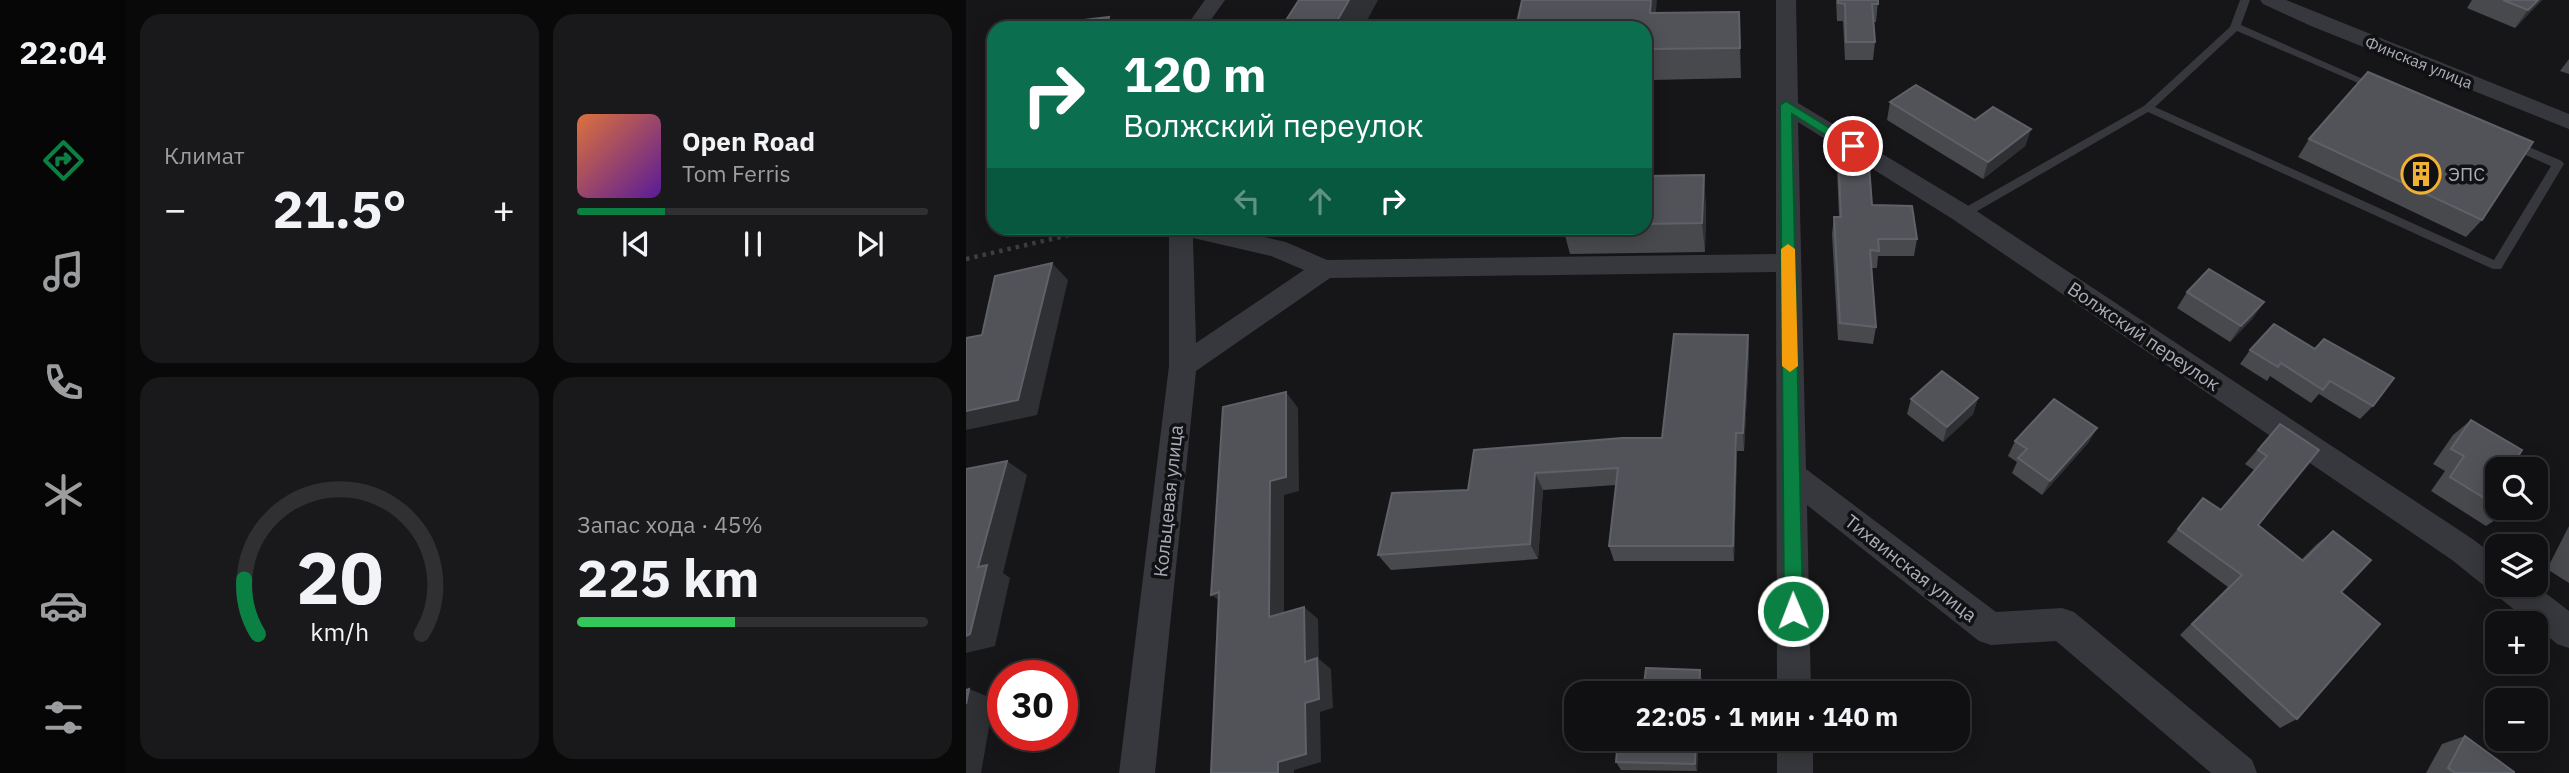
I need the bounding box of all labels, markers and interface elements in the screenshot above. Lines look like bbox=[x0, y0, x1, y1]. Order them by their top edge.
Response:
text: 22:04 bbox=[19, 31, 107, 73]
street label: Финская улица bbox=[2362, 31, 2476, 93]
text: 120 m bbox=[1123, 42, 1267, 105]
icon: right bbox=[1008, 49, 1099, 140]
text: Волжский переулок bbox=[1123, 104, 1424, 146]
pin bbox=[1823, 116, 1883, 176]
text: Open Road bbox=[682, 124, 815, 158]
icon: arrive bbox=[1834, 127, 1872, 165]
icon: directions bbox=[39, 136, 88, 185]
text: Климат bbox=[164, 140, 245, 170]
building icon: ЭПС bbox=[2400, 153, 2442, 195]
text: Tom Ferris bbox=[682, 158, 791, 188]
place label: ЭПС bbox=[2448, 162, 2485, 186]
text: 21.5° bbox=[272, 175, 407, 242]
icon: left bbox=[1228, 182, 1266, 220]
icon: ahead bbox=[1301, 182, 1339, 220]
icon: right bbox=[1374, 182, 1412, 220]
text: − bbox=[164, 184, 187, 233]
text: + bbox=[492, 184, 515, 233]
icon: previous bbox=[617, 225, 655, 263]
icon: pause bbox=[734, 225, 772, 263]
icon: next bbox=[851, 225, 889, 263]
icon: music bbox=[39, 247, 88, 296]
street label: Волжский переулок bbox=[2063, 276, 2225, 396]
icon: phone bbox=[39, 358, 88, 407]
street label: Кольцевая улица bbox=[1148, 424, 1188, 578]
map controls bbox=[2485, 457, 2548, 751]
button: search bbox=[2485, 457, 2548, 520]
icon: climate bbox=[39, 470, 88, 519]
text: Запас хода · 45% bbox=[577, 509, 763, 539]
street label: Тихвинская улица bbox=[1840, 509, 1982, 627]
text: 20 bbox=[296, 529, 383, 624]
button: layers bbox=[2485, 534, 2548, 597]
text: 225 km bbox=[577, 544, 759, 611]
position arrow bbox=[1756, 574, 1830, 648]
icon: car bbox=[39, 581, 88, 630]
button: + bbox=[2485, 611, 2548, 674]
text: km/h bbox=[310, 615, 369, 648]
speed limit sign: 30 bbox=[987, 660, 1078, 751]
button: − bbox=[2485, 688, 2548, 751]
icon: filters bbox=[39, 693, 88, 742]
text: 22:05 · 1 мин · 140 m bbox=[1636, 699, 1898, 733]

